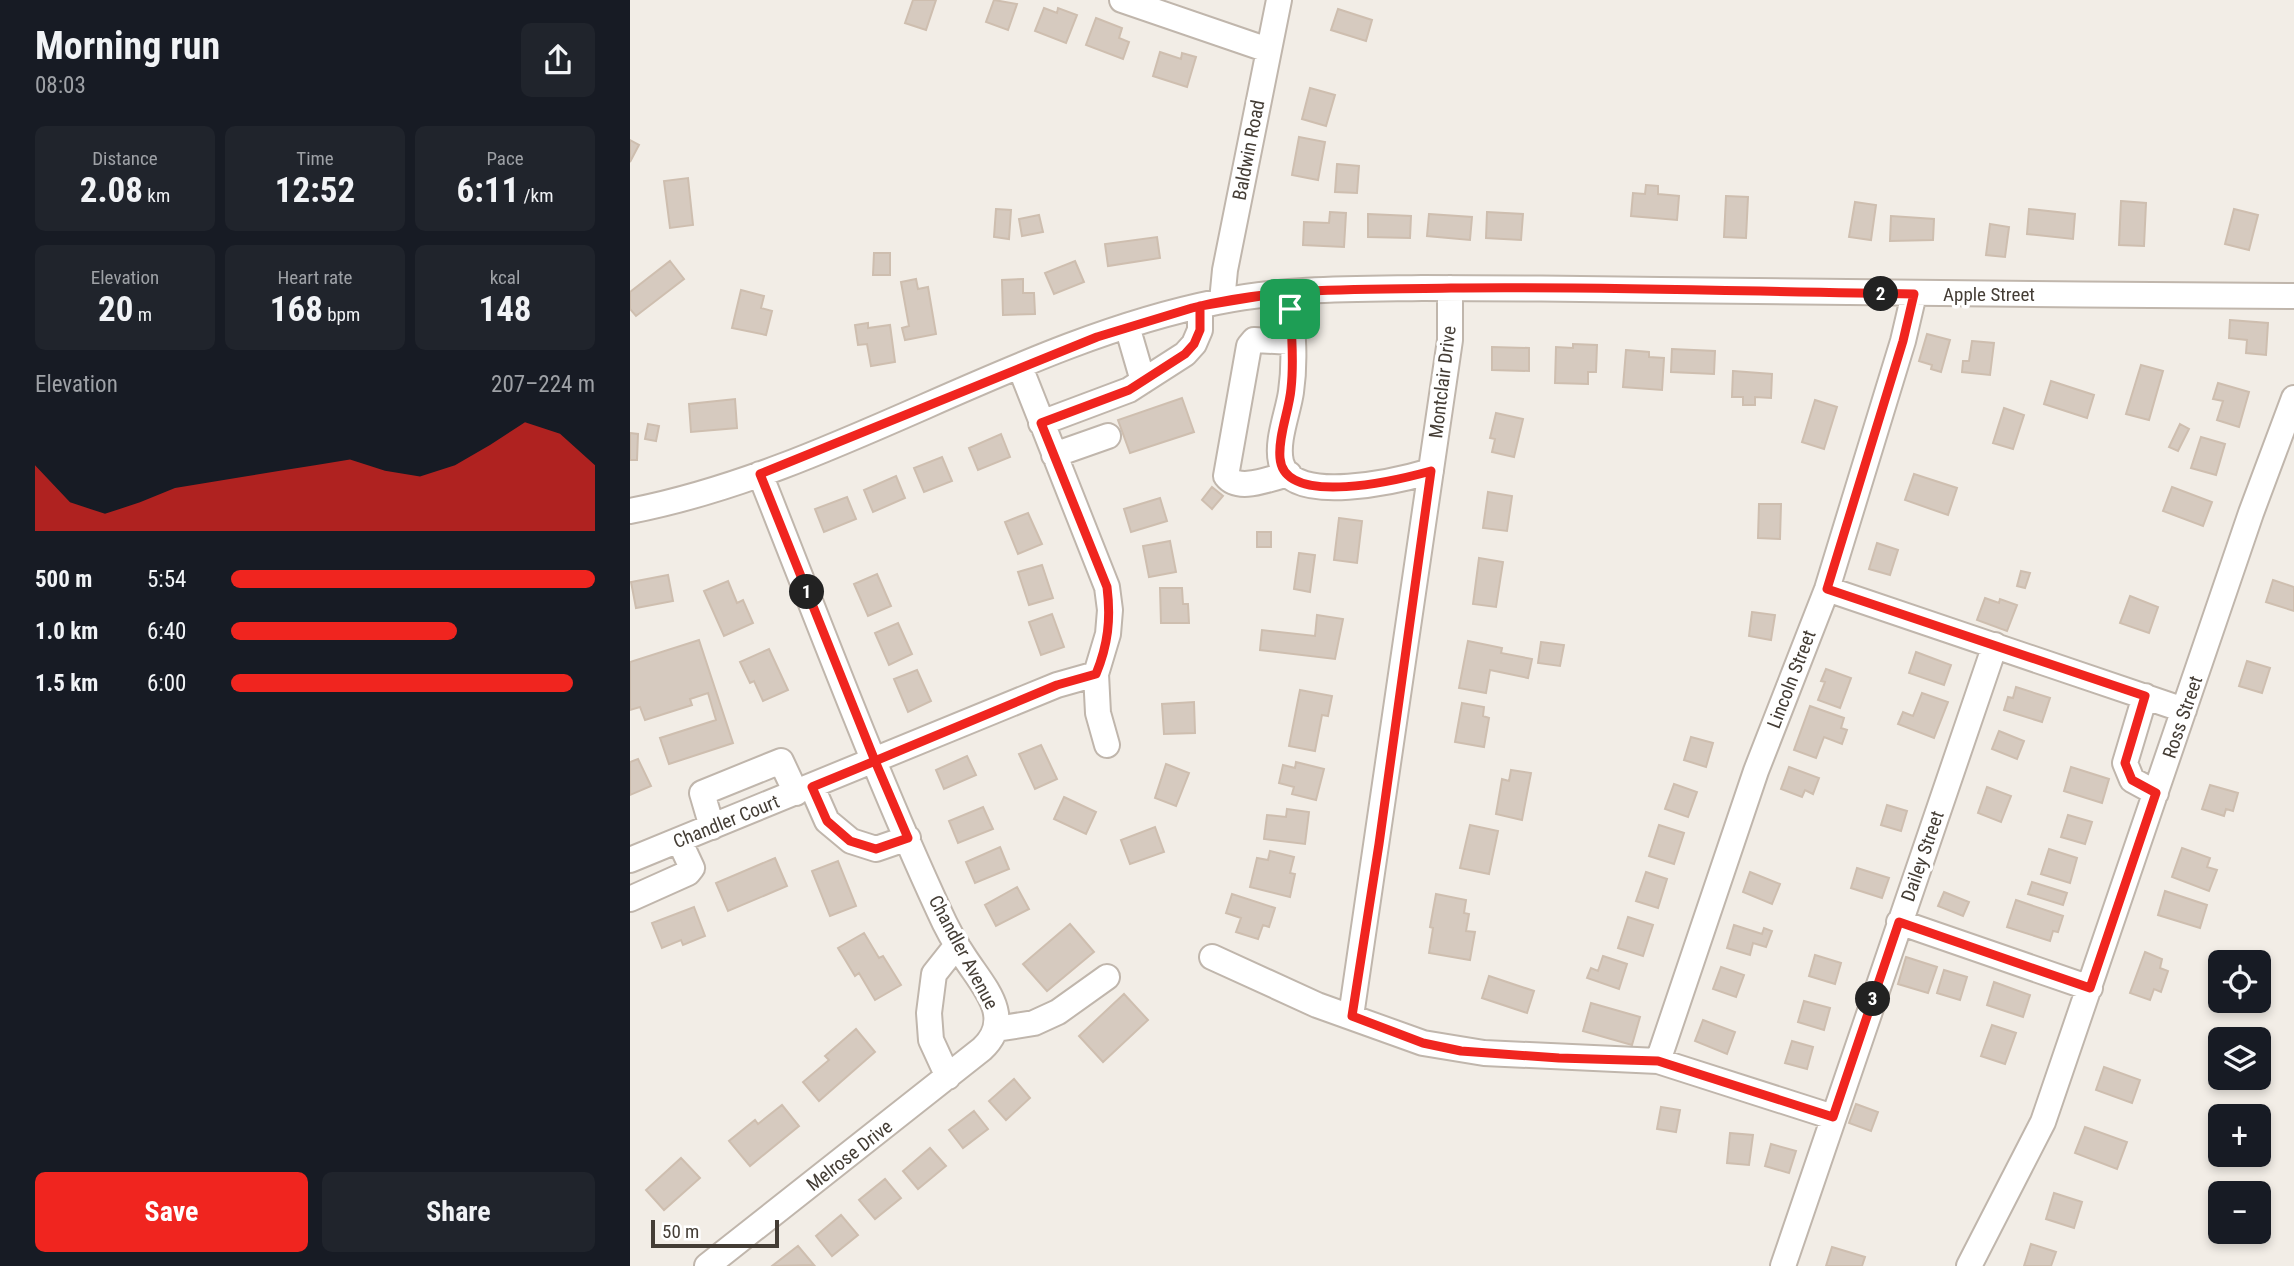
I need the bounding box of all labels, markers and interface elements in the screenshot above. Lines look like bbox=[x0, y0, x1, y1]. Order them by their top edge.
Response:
button: share bbox=[521, 23, 595, 97]
text: Morning run bbox=[35, 24, 220, 68]
text: 08:03 bbox=[35, 72, 86, 99]
street label: Baldwin Road bbox=[1228, 98, 1269, 202]
text: Distance bbox=[92, 147, 158, 170]
text: Time bbox=[296, 147, 334, 170]
text: Pace bbox=[486, 147, 524, 170]
text: 2.08 bbox=[80, 170, 143, 211]
text: 12:52 bbox=[275, 170, 355, 211]
text: 6:11 bbox=[457, 170, 519, 211]
text: km bbox=[143, 184, 170, 207]
text: /km bbox=[519, 184, 553, 207]
text: Elevation bbox=[91, 266, 159, 289]
text: Heart rate bbox=[277, 266, 353, 289]
text: kcal bbox=[490, 266, 520, 289]
pin: 2 bbox=[1864, 276, 1898, 312]
pin bbox=[1260, 279, 1320, 339]
text: 2 bbox=[1876, 282, 1885, 305]
street label: Apple Street bbox=[1943, 283, 2035, 306]
text: 20 bbox=[98, 289, 133, 330]
text: 168 bbox=[270, 289, 323, 330]
text: 148 bbox=[478, 289, 532, 330]
icon: arrive bbox=[1271, 290, 1309, 328]
text: m bbox=[133, 303, 152, 326]
text: bpm bbox=[323, 303, 360, 326]
street label: Montclair Drive bbox=[1424, 324, 1461, 440]
text: Elevation bbox=[35, 371, 118, 398]
text: 207–224 m bbox=[491, 371, 595, 398]
text: 500 m bbox=[35, 566, 92, 593]
text: 5:54 bbox=[147, 566, 186, 593]
pin: 1 bbox=[790, 574, 824, 610]
text: 1 bbox=[802, 580, 811, 603]
text: 1.0 km bbox=[35, 618, 98, 645]
text: 6:40 bbox=[147, 618, 186, 645]
street label: Lincoln Street bbox=[1762, 627, 1821, 732]
text: 1.5 km bbox=[35, 670, 98, 697]
text: 6:00 bbox=[147, 670, 186, 697]
street label: Ross Street bbox=[2158, 673, 2207, 761]
street label: Chandler Court bbox=[670, 790, 783, 853]
street label: Dailey Street bbox=[1896, 808, 1949, 904]
street label: Chandler Avenue bbox=[924, 891, 1003, 1013]
map controls bbox=[2208, 950, 2271, 1244]
button: locate bbox=[2208, 950, 2271, 1013]
pin: 3 bbox=[1856, 982, 1890, 1016]
text: 3 bbox=[1868, 987, 1877, 1010]
button: layers bbox=[2208, 1027, 2271, 1090]
button: + bbox=[2208, 1104, 2271, 1167]
street label: Melrose Drive bbox=[802, 1115, 897, 1196]
button: Save bbox=[35, 1172, 308, 1252]
button: Share bbox=[322, 1172, 595, 1252]
button: − bbox=[2208, 1181, 2271, 1244]
scale bar bbox=[651, 1217, 779, 1249]
text: 50 m bbox=[662, 1220, 699, 1243]

